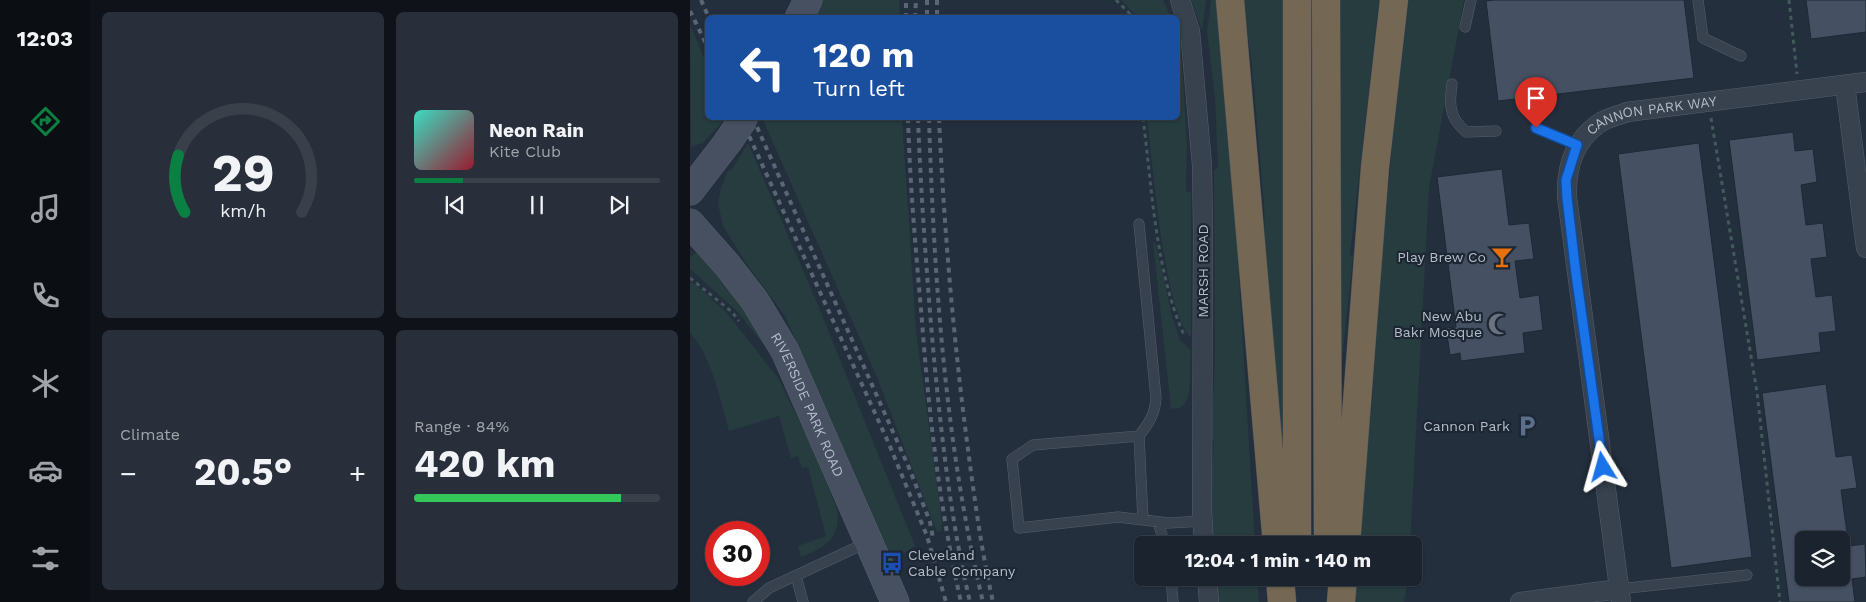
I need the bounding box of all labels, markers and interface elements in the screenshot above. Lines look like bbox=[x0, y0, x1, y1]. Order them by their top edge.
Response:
text: 12:03 bbox=[17, 26, 73, 51]
text: 120 m bbox=[813, 34, 914, 76]
icon: left bbox=[730, 35, 795, 100]
text: Turn left bbox=[813, 76, 905, 101]
pin bbox=[1515, 77, 1557, 128]
icon: arrive bbox=[1522, 84, 1550, 112]
street label: CANNON PARK WAY bbox=[1583, 93, 1717, 138]
icon: directions bbox=[28, 104, 63, 139]
text: Neon Rain bbox=[489, 119, 584, 142]
text: Kite Club bbox=[489, 142, 561, 161]
text: 29 bbox=[211, 143, 275, 204]
icon: music bbox=[28, 191, 63, 226]
icon: previous bbox=[441, 191, 469, 219]
icon: pause bbox=[523, 191, 551, 219]
icon: next bbox=[605, 191, 633, 219]
text: km/h bbox=[220, 200, 266, 221]
street label: MARSH ROAD bbox=[1195, 224, 1211, 318]
bar icon: Play Brew Co bbox=[1489, 244, 1515, 270]
place label: Play Brew Co bbox=[1397, 249, 1486, 265]
icon: phone bbox=[28, 278, 63, 313]
place label: New Abu Bakr Mosque bbox=[1394, 308, 1482, 340]
mosque icon: New Abu Bakr Mosque bbox=[1486, 311, 1512, 337]
street label: RIVERSIDE PARK ROAD bbox=[768, 329, 847, 479]
icon: climate bbox=[28, 366, 63, 401]
parking icon: Cannon Park bbox=[1514, 413, 1540, 439]
text: Range · 84% bbox=[414, 417, 509, 436]
place label: Cannon Park bbox=[1423, 418, 1510, 434]
text: Climate bbox=[120, 425, 180, 444]
position arrow bbox=[1576, 440, 1628, 492]
text: 420 km bbox=[414, 442, 555, 486]
text: 20.5° bbox=[194, 450, 292, 494]
icon: car bbox=[28, 453, 63, 488]
text: − bbox=[120, 457, 137, 490]
text: + bbox=[349, 457, 366, 490]
speed limit sign: 30 bbox=[705, 521, 770, 586]
map controls bbox=[1795, 531, 1850, 586]
button: layers bbox=[1795, 531, 1850, 586]
icon: filters bbox=[28, 541, 63, 576]
place label: Cleveland Cable Company bbox=[908, 547, 1016, 579]
text: 12:04 · 1 min · 140 m bbox=[1185, 549, 1371, 572]
bus stop icon: Cleveland Cable Company bbox=[879, 550, 905, 576]

